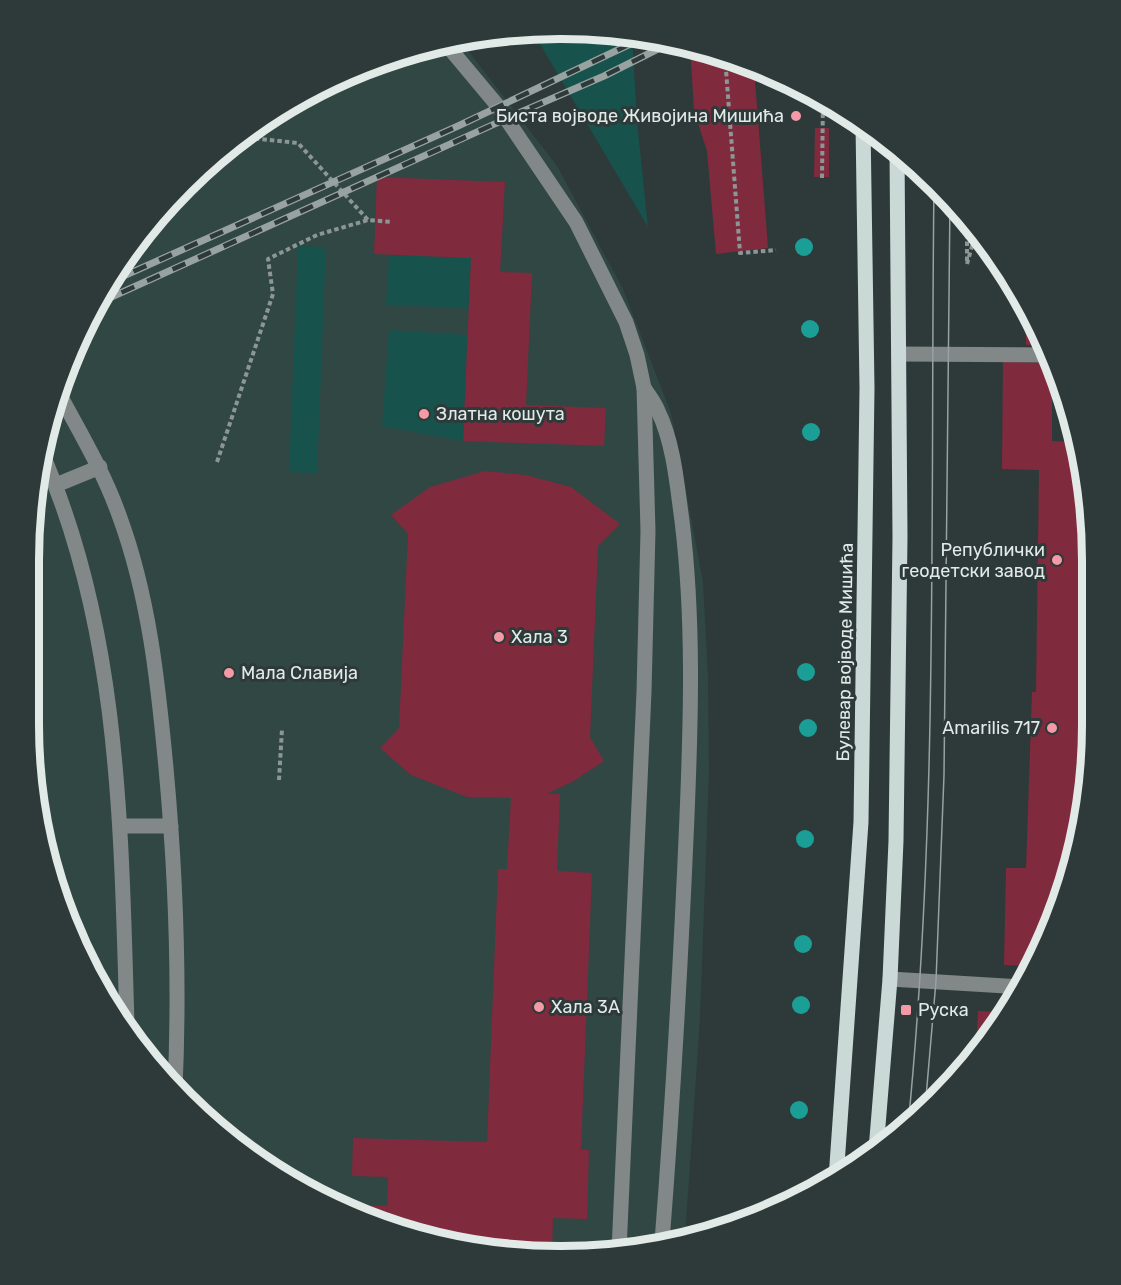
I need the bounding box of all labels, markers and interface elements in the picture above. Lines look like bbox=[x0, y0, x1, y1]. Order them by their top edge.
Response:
place label: Биста војводе Живојина Мишића bbox=[496, 105, 784, 127]
marker: Биста војводе Живојина Мишића bbox=[789, 109, 803, 123]
place label: Златна кошута bbox=[436, 403, 565, 425]
marker: Златна кошута bbox=[417, 407, 431, 421]
place label: Републички геодетски завод bbox=[902, 539, 1045, 582]
street label: Булевар војводе Мишића bbox=[832, 542, 858, 762]
marker: Републички геодетски завод bbox=[1050, 553, 1064, 567]
place label: Хала 3 bbox=[511, 626, 568, 648]
marker: Хала 3 bbox=[492, 630, 506, 644]
place label: Мала Славија bbox=[241, 662, 358, 684]
marker: Мала Славија bbox=[222, 666, 236, 680]
place label: Amarilis 717 bbox=[942, 717, 1040, 739]
marker: Amarilis 717 bbox=[1045, 721, 1059, 735]
place label: Хала 3А bbox=[551, 996, 620, 1018]
place label: Руска bbox=[918, 999, 969, 1021]
marker: Хала 3А bbox=[532, 1000, 546, 1014]
marker: Руска bbox=[899, 1003, 913, 1017]

